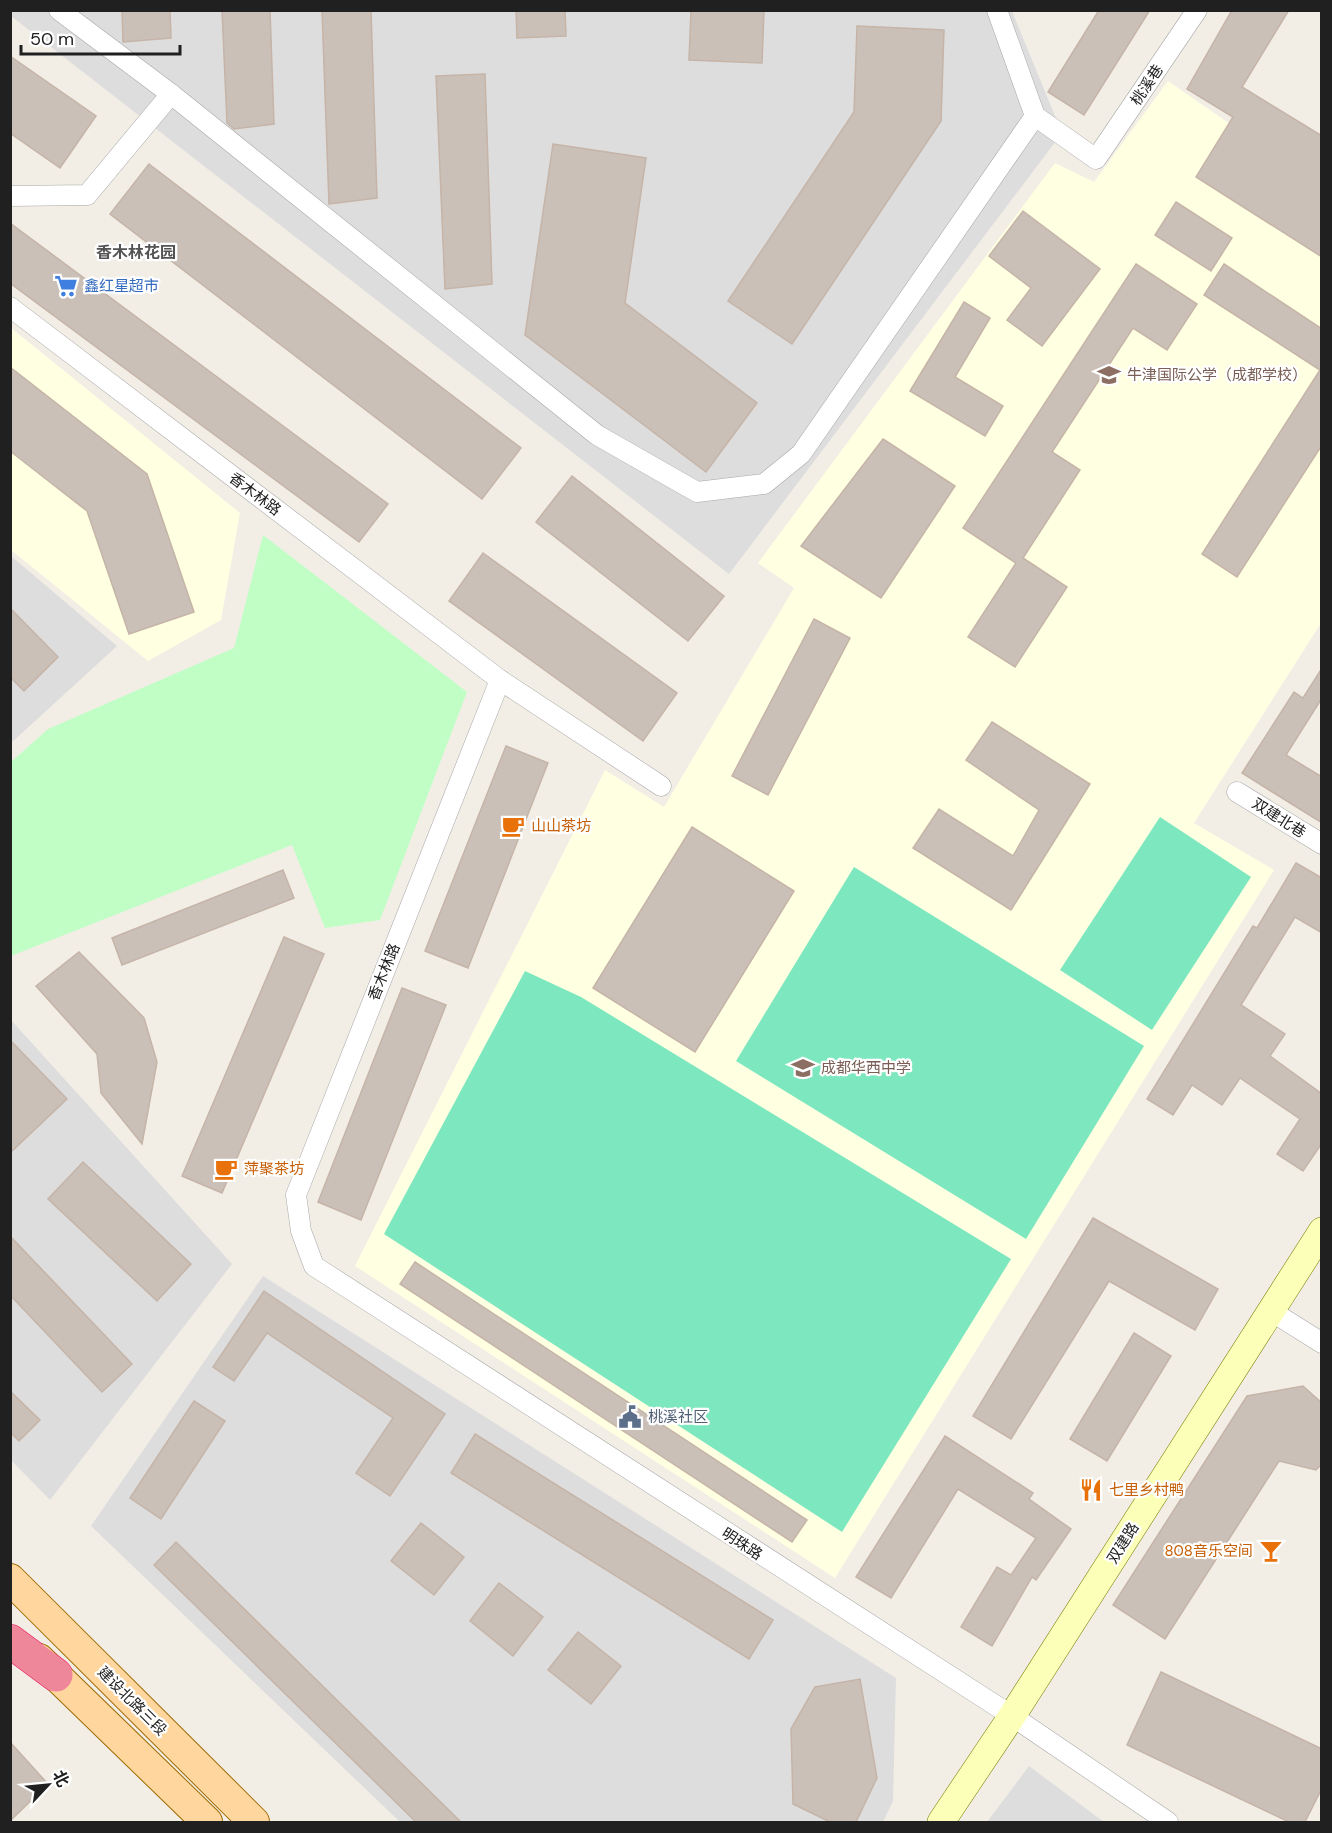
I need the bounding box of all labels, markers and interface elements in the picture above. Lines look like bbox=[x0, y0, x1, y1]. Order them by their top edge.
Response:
scale bar bbox=[21, 18, 180, 56]
text: 50 m bbox=[30, 27, 74, 51]
street label: 桃溪巷 bbox=[1126, 61, 1168, 109]
district label: 香木林花园 bbox=[96, 242, 176, 263]
supermarket icon: 鑫红星超市 bbox=[53, 273, 79, 299]
place label: 鑫红星超市 bbox=[84, 276, 159, 296]
school or university icon: 牛津国际公学（成都学校） bbox=[1096, 362, 1122, 388]
place label: 牛津国际公学（成都学校） bbox=[1127, 365, 1307, 385]
street label: 香木林路 bbox=[225, 468, 285, 520]
street label: 双建北巷 bbox=[1248, 794, 1310, 842]
cafe icon: 山山茶坊 bbox=[500, 813, 526, 839]
place label: 山山茶坊 bbox=[531, 816, 591, 836]
street label: 香木林路 bbox=[363, 940, 405, 1004]
school or university icon: 成都华西中学 bbox=[790, 1055, 816, 1081]
place label: 成都华西中学 bbox=[821, 1058, 911, 1078]
cafe icon: 萍聚茶坊 bbox=[213, 1156, 239, 1182]
place label: 萍聚茶坊 bbox=[244, 1159, 304, 1179]
public building icon: 桃溪社区 bbox=[617, 1404, 643, 1430]
place label: 桃溪社区 bbox=[648, 1407, 708, 1427]
restaurant icon: 七里乡村鸭 bbox=[1078, 1477, 1104, 1503]
place label: 七里乡村鸭 bbox=[1109, 1480, 1184, 1500]
street label: 双建路 bbox=[1103, 1519, 1143, 1567]
street label: 明珠路 bbox=[718, 1523, 766, 1565]
bar icon: 808音乐空间 bbox=[1258, 1538, 1284, 1564]
place label: 808音乐空间 bbox=[1164, 1541, 1253, 1561]
street label: 建设北路三段 bbox=[93, 1662, 171, 1740]
north arrow bbox=[18, 1755, 78, 1815]
text: 北 bbox=[48, 1767, 74, 1790]

